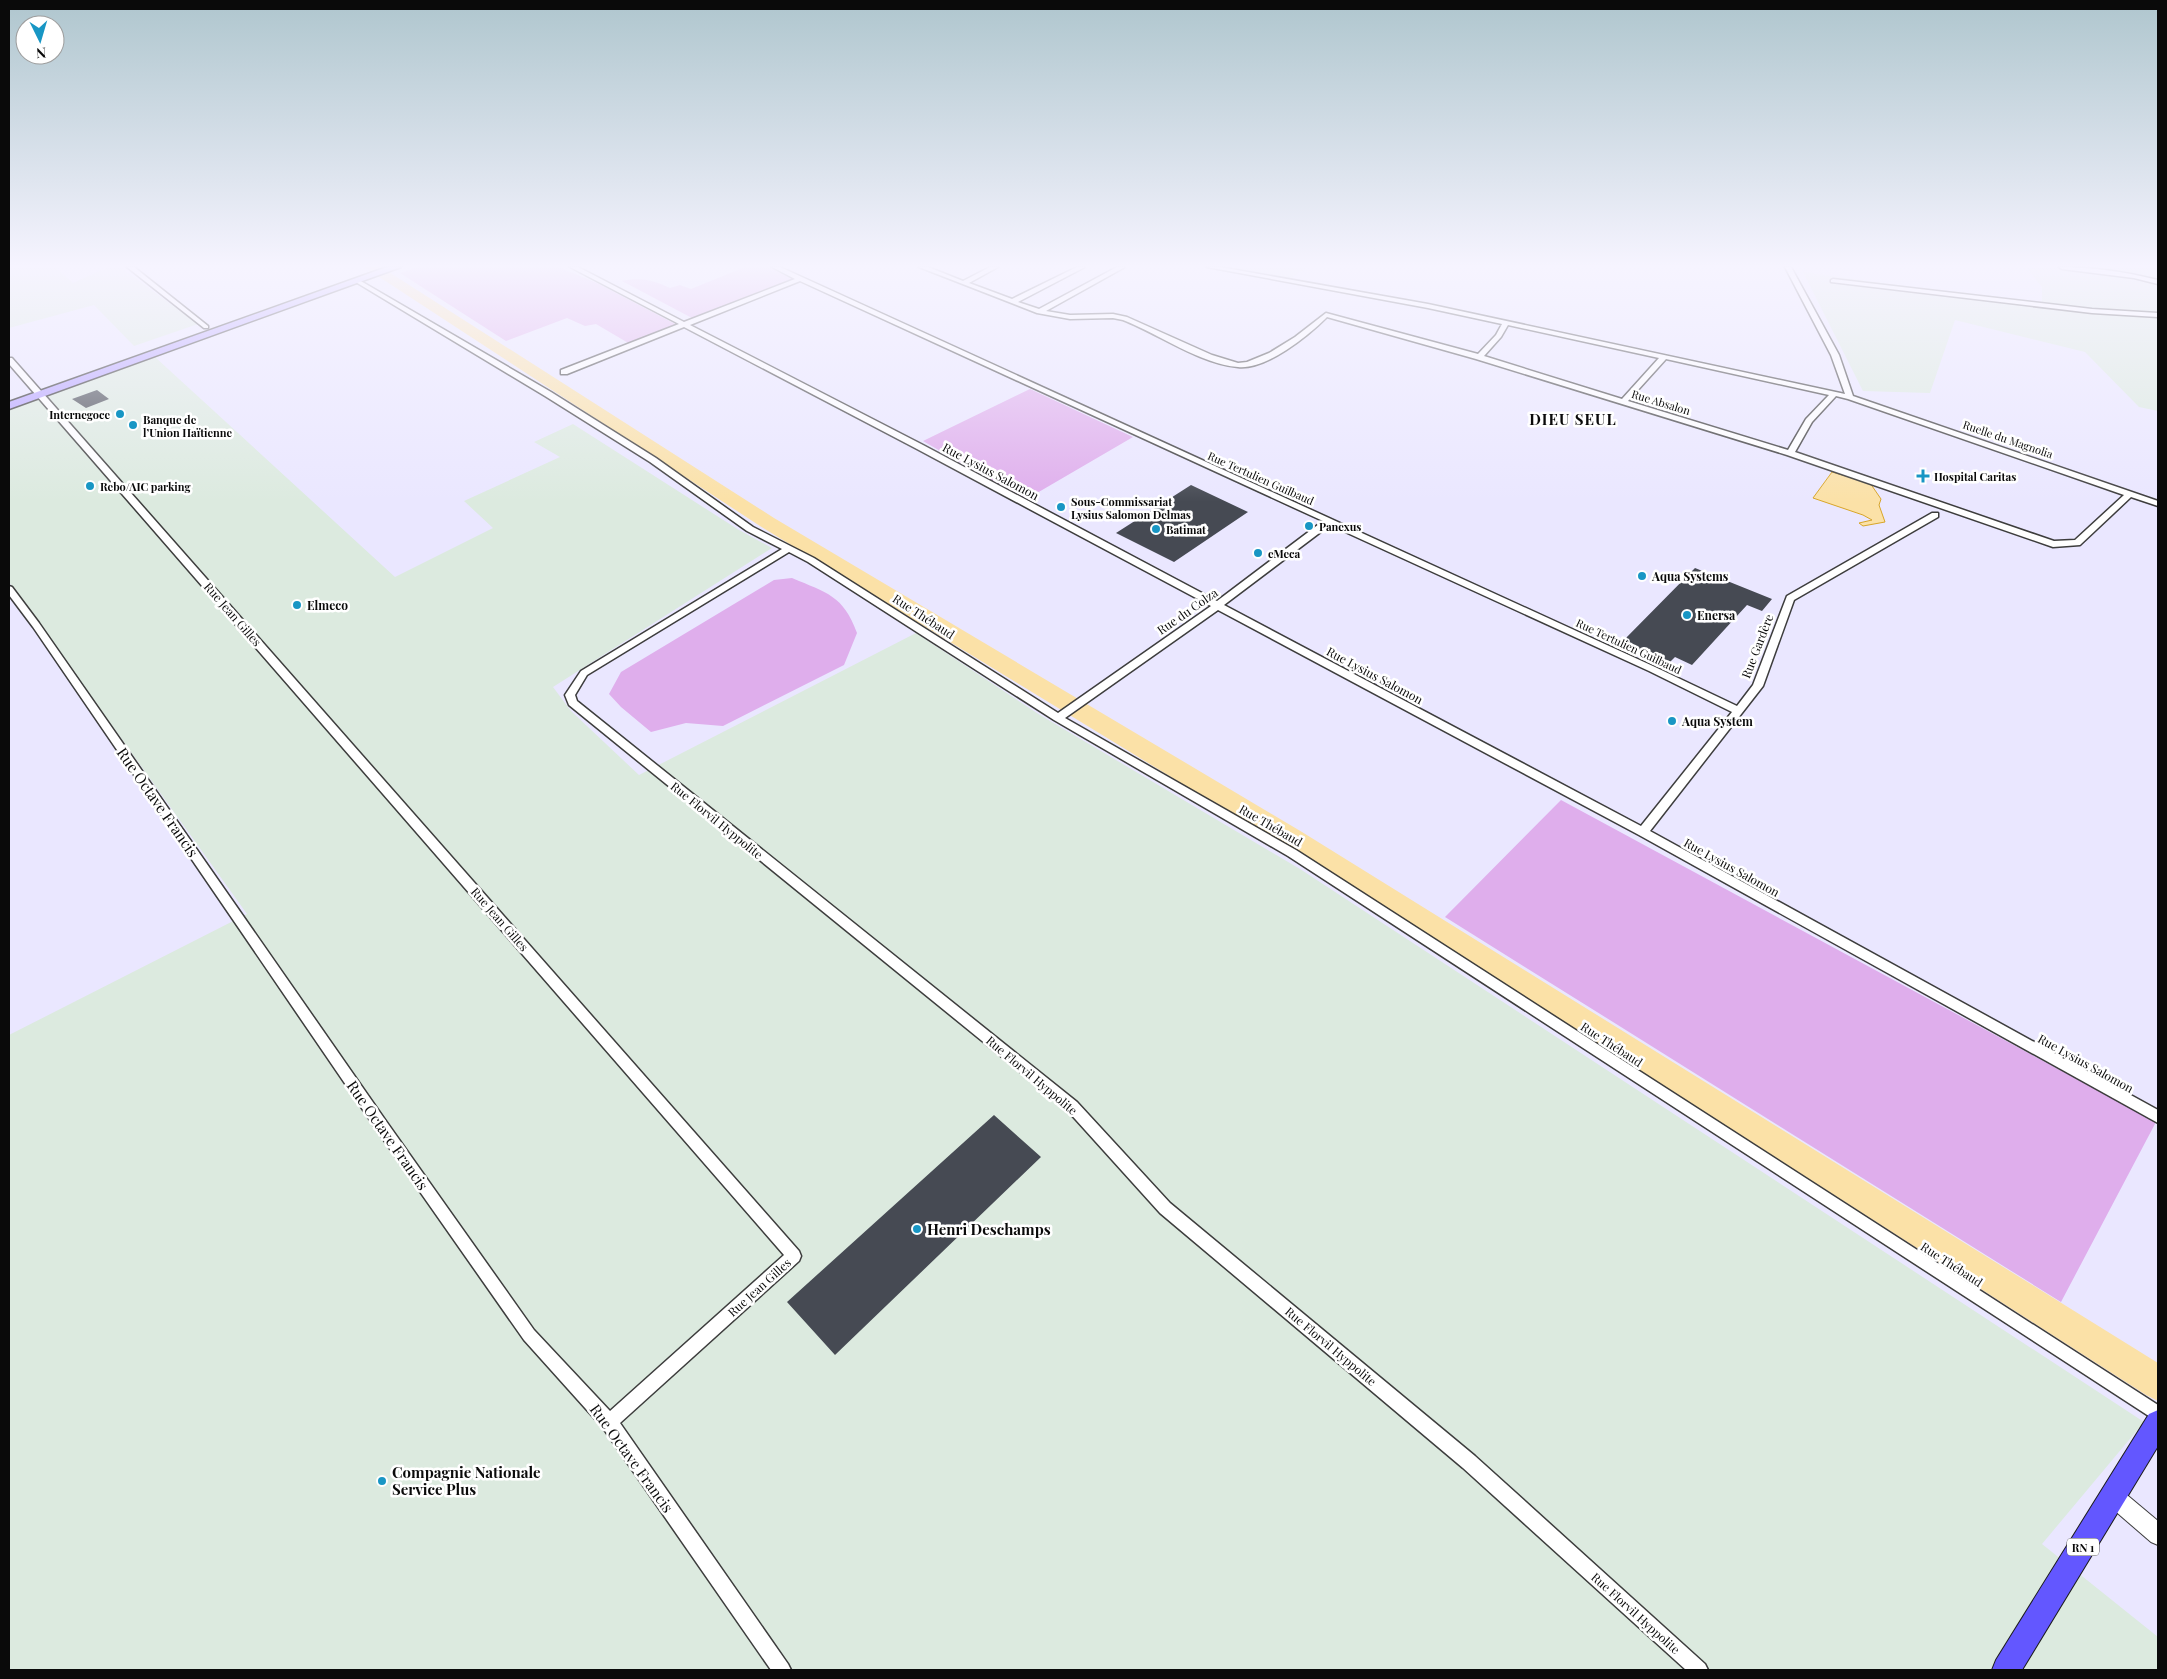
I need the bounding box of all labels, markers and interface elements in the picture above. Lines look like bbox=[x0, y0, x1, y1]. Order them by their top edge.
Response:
north arrow bbox=[15, 15, 65, 65]
text: N bbox=[35, 44, 47, 63]
street label: Rue Absalon bbox=[1630, 386, 1693, 418]
place label: Internegoce bbox=[49, 407, 110, 422]
marker: Internegoce bbox=[114, 408, 126, 420]
district label: DIEU SEUL bbox=[1529, 409, 1617, 429]
place label: Banque de l’Union Haïtienne bbox=[143, 412, 233, 440]
street label: Ruelle du Magnolia bbox=[1961, 417, 2055, 462]
marker: Banque de l’Union Haïtienne bbox=[127, 419, 139, 431]
street label: Rue Lysius Salomon bbox=[940, 439, 1042, 503]
street label: Rue Tertulien Guilbaud bbox=[1205, 448, 1317, 508]
marker: Hospital Caritas bbox=[1916, 469, 1930, 483]
place label: Hospital Caritas bbox=[1934, 469, 2016, 484]
place label: Rebo/AIC parking bbox=[100, 479, 192, 494]
marker: Rebo/AIC parking bbox=[84, 480, 96, 492]
place label: Sous-Commissariat Lysius Salomon Delmas bbox=[1071, 494, 1191, 522]
marker: Sous-Commissariat Lysius Salomon Delmas bbox=[1055, 501, 1067, 513]
place label: Panexus bbox=[1319, 519, 1361, 534]
marker: Panexus bbox=[1303, 520, 1315, 532]
place label: Batimat bbox=[1166, 522, 1206, 537]
marker: Batimat bbox=[1150, 523, 1162, 535]
place label: eMeca bbox=[1268, 546, 1300, 561]
marker: eMeca bbox=[1252, 547, 1264, 559]
place label: Aqua Systems bbox=[1651, 568, 1729, 584]
marker: Aqua Systems bbox=[1636, 570, 1648, 582]
street label: Rue Jean Gilles bbox=[201, 579, 265, 649]
street label: Rue du Colza bbox=[1154, 584, 1221, 638]
street label: Rue Thébaud bbox=[890, 590, 958, 642]
place label: Elmeco bbox=[307, 597, 348, 613]
marker: Elmeco bbox=[291, 599, 303, 611]
place label: Enersa bbox=[1697, 607, 1736, 623]
marker: Enersa bbox=[1681, 609, 1693, 621]
street label: Rue Gardère bbox=[1737, 612, 1777, 680]
street label: Rue Tertulien Guilbaud bbox=[1574, 615, 1685, 677]
street label: Rue Lysius Salomon bbox=[1324, 643, 1426, 707]
place label: Aqua System bbox=[1681, 713, 1753, 729]
marker: Aqua System bbox=[1666, 715, 1678, 727]
street label: Rue Octave Francis bbox=[113, 743, 203, 861]
street label: Rue Florvil Hyppolite bbox=[668, 778, 766, 862]
street label: Rue Thébaud bbox=[1236, 800, 1306, 850]
street label: Rue Lysius Salomon bbox=[1681, 834, 1783, 900]
street label: Rue Jean Gilles bbox=[468, 884, 532, 954]
street label: Rue Thébaud bbox=[1578, 1018, 1646, 1070]
street label: Rue Lysius Salomon bbox=[2035, 1030, 2137, 1096]
street label: Rue Florvil Hyppolite bbox=[983, 1032, 1081, 1118]
street label: Rue Octave Francis bbox=[343, 1076, 433, 1194]
place label: Henri Deschamps bbox=[927, 1219, 1051, 1239]
marker: Henri Deschamps bbox=[911, 1223, 923, 1235]
street label: Rue Thébaud bbox=[1918, 1238, 1986, 1290]
street label: Rue Jean Gilles bbox=[724, 1254, 794, 1320]
street label: Rue Florvil Hyppolite bbox=[1282, 1303, 1380, 1389]
street label: Rue Octave Francis bbox=[586, 1400, 678, 1516]
place label: Compagnie Nationale Service Plus bbox=[392, 1462, 541, 1499]
marker: Compagnie Nationale Service Plus bbox=[376, 1475, 388, 1487]
road number: RN 1 bbox=[2067, 1538, 2099, 1555]
street label: Rue Florvil Hyppolite bbox=[1588, 1569, 1684, 1657]

